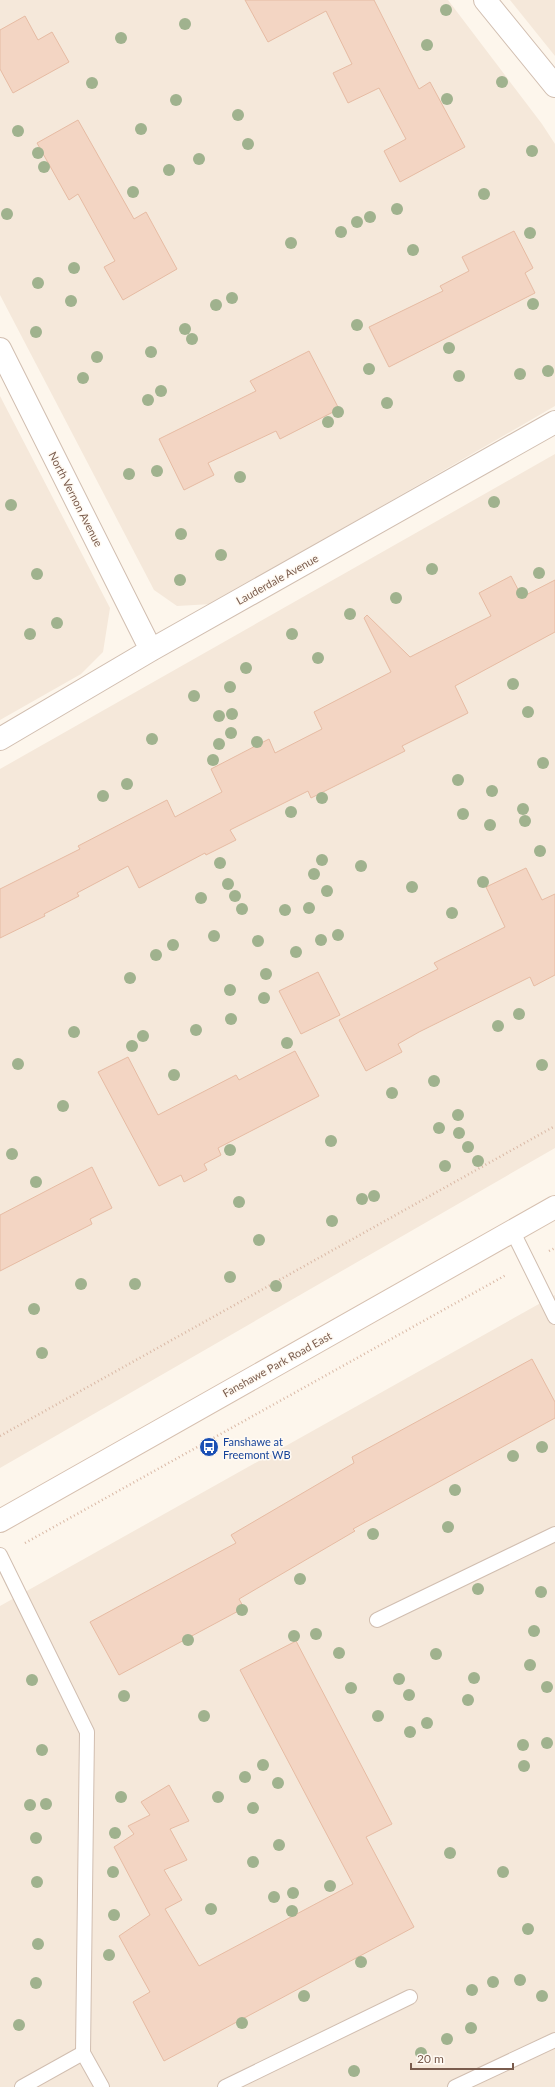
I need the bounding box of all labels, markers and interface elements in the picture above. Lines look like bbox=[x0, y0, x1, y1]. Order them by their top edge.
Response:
street label: North Vernon Avenue bbox=[46, 449, 106, 549]
street label: Lauderdale Avenue bbox=[234, 551, 321, 607]
street label: Fanshawe Park Road East bbox=[220, 1329, 334, 1399]
place label: Fanshawe at Freemont WB bbox=[223, 1435, 291, 1461]
bus stop icon: Fanshawe at Freemont WB bbox=[198, 1436, 220, 1458]
scale bar bbox=[411, 2045, 513, 2071]
text: 20 m bbox=[417, 2051, 444, 2066]

